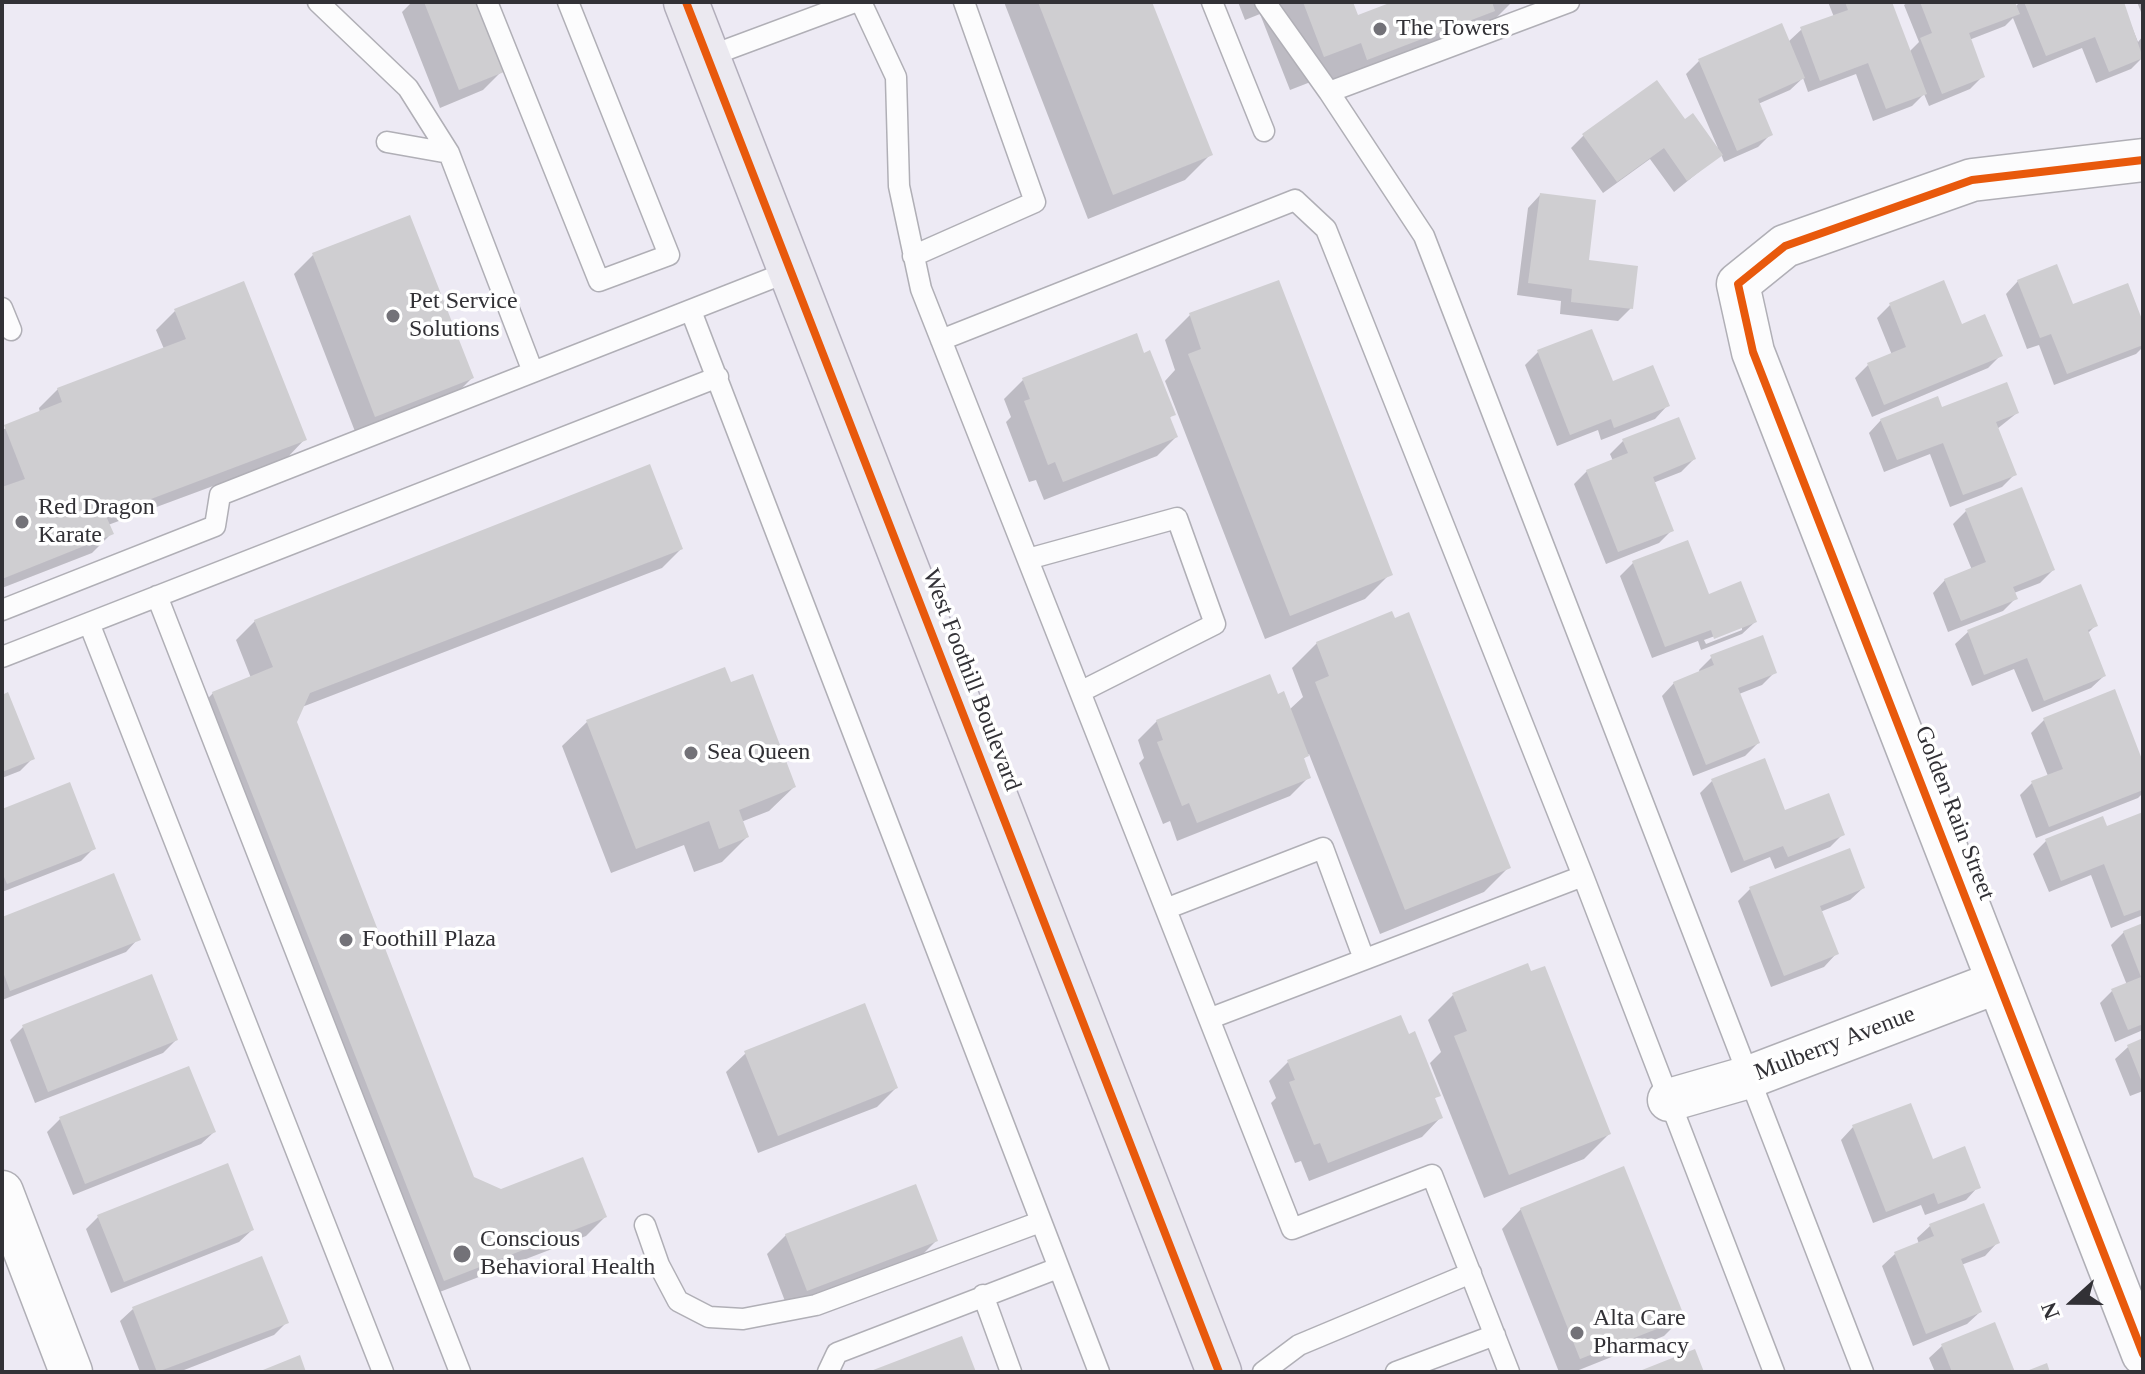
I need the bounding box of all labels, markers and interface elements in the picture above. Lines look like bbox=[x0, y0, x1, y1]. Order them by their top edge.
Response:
place label: The Towers bbox=[1396, 15, 1510, 43]
marker: The Towers bbox=[1371, 20, 1389, 38]
place label: Pet Service Solutions bbox=[409, 288, 518, 344]
marker: Pet Service Solutions bbox=[384, 307, 402, 325]
place label: Red Dragon Karate bbox=[38, 494, 155, 550]
marker: Red Dragon Karate bbox=[13, 513, 31, 531]
street label: West Foothill Boulevard bbox=[915, 565, 1027, 795]
street label: Golden Rain Street bbox=[1908, 722, 2000, 904]
place label: Sea Queen bbox=[707, 739, 810, 767]
marker: Sea Queen bbox=[682, 744, 700, 762]
place label: Foothill Plaza bbox=[362, 926, 496, 954]
marker: Foothill Plaza bbox=[337, 931, 355, 949]
street label: Mulberry Avenue bbox=[1751, 1000, 1919, 1088]
place label: Conscious Behavioral Health bbox=[480, 1226, 655, 1282]
marker: Conscious Behavioral Health bbox=[451, 1243, 473, 1265]
north arrow bbox=[2033, 1262, 2113, 1342]
text: N bbox=[2036, 1299, 2065, 1323]
place label: Alta Care Pharmacy bbox=[1593, 1305, 1689, 1361]
marker: Alta Care Pharmacy bbox=[1568, 1324, 1586, 1342]

